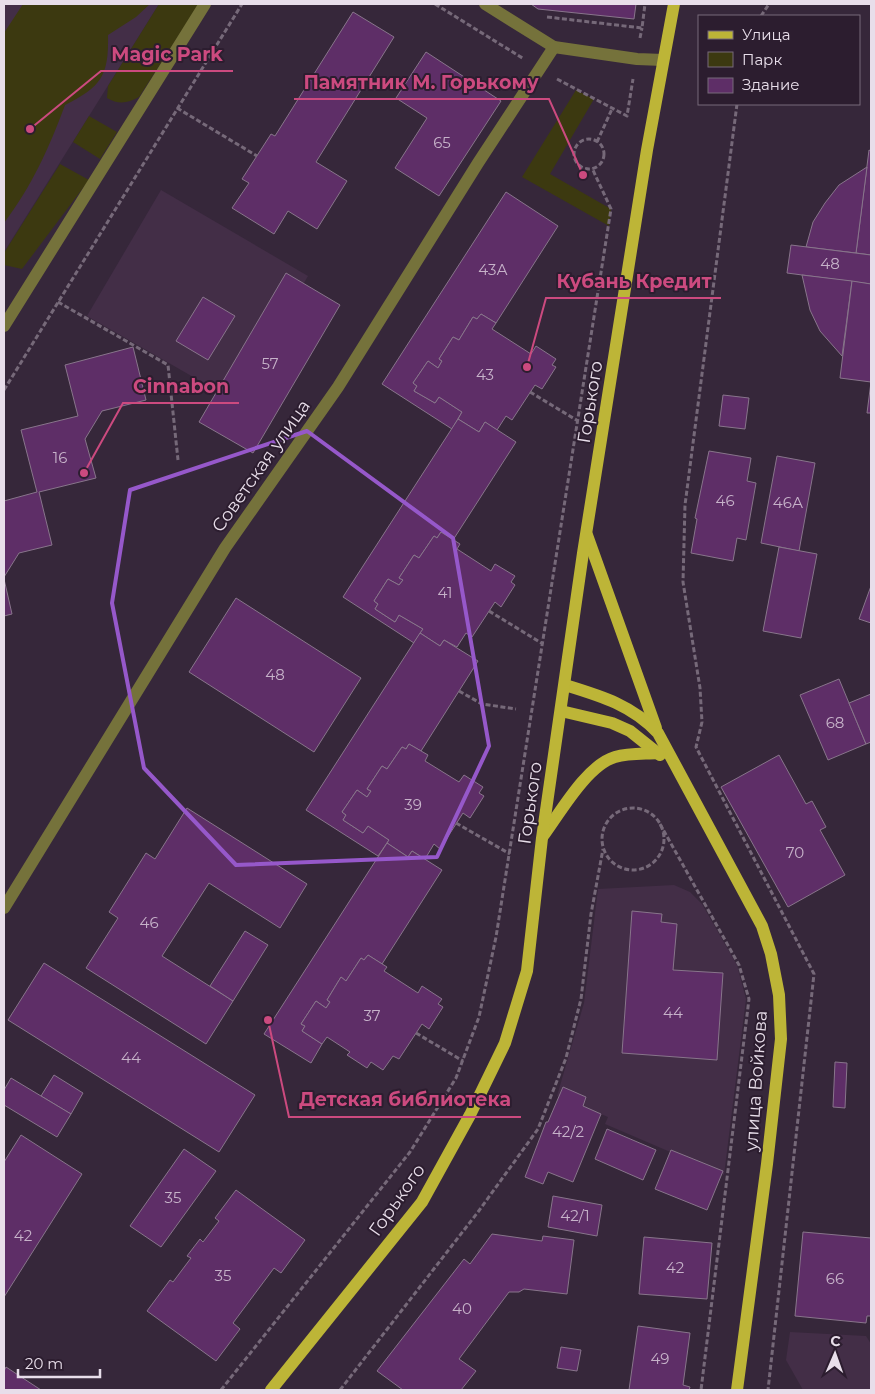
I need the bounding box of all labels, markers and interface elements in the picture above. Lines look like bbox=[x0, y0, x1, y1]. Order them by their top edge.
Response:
legend bbox=[698, 15, 860, 105]
text: Улица bbox=[742, 25, 790, 44]
callout: Magic Park bbox=[101, 37, 233, 71]
text: Magic Park bbox=[111, 43, 223, 66]
text: Парк bbox=[742, 50, 782, 69]
callout: Памятник М. Горькому bbox=[294, 65, 549, 99]
text: Памятник М. Горькому bbox=[303, 71, 539, 94]
text: Здание bbox=[742, 75, 800, 94]
house number: 65 bbox=[433, 133, 451, 152]
house number: 48 bbox=[820, 254, 840, 273]
house number: 43А bbox=[478, 260, 508, 279]
callout: Кубань Кредит bbox=[546, 264, 721, 298]
text: Кубань Кредит bbox=[556, 270, 712, 293]
house number: 57 bbox=[261, 354, 279, 373]
street label: Горького bbox=[573, 359, 607, 445]
house number: 43 bbox=[476, 365, 494, 384]
callout: Cinnabon bbox=[123, 369, 239, 403]
text: Cinnabon bbox=[133, 375, 229, 398]
street label: Советская улица bbox=[207, 396, 315, 536]
house number: 16 bbox=[53, 448, 67, 467]
house number: 46 bbox=[715, 491, 735, 510]
house number: 46А bbox=[773, 493, 803, 512]
house number: 41 bbox=[438, 583, 452, 602]
house number: 48 bbox=[265, 665, 285, 684]
house number: 68 bbox=[826, 713, 844, 732]
street label: Горького bbox=[513, 760, 547, 846]
house number: 39 bbox=[404, 795, 422, 814]
house number: 70 bbox=[786, 843, 804, 862]
house number: 46 bbox=[139, 913, 159, 932]
house number: 44 bbox=[663, 1003, 683, 1022]
house number: 37 bbox=[363, 1006, 381, 1025]
street label: улица Войкова bbox=[740, 1010, 772, 1153]
house number: 44 bbox=[121, 1048, 141, 1067]
callout: Детская библиотека bbox=[289, 1083, 521, 1117]
text: Детская библиотека bbox=[299, 1088, 511, 1111]
house number: 42/2 bbox=[552, 1122, 584, 1141]
street label: Горького bbox=[364, 1160, 430, 1240]
house number: 35 bbox=[165, 1188, 181, 1207]
house number: 42/1 bbox=[560, 1206, 590, 1225]
house number: 42 bbox=[14, 1226, 32, 1245]
house number: 42 bbox=[666, 1258, 684, 1277]
house number: 35 bbox=[215, 1266, 231, 1285]
house number: 66 bbox=[826, 1269, 844, 1288]
house number: 40 bbox=[452, 1299, 472, 1318]
north arrow bbox=[810, 1329, 860, 1379]
text: С bbox=[830, 1332, 841, 1350]
scale bar bbox=[18, 1346, 100, 1378]
house number: 49 bbox=[651, 1349, 669, 1368]
text: 20 m bbox=[25, 1354, 63, 1373]

